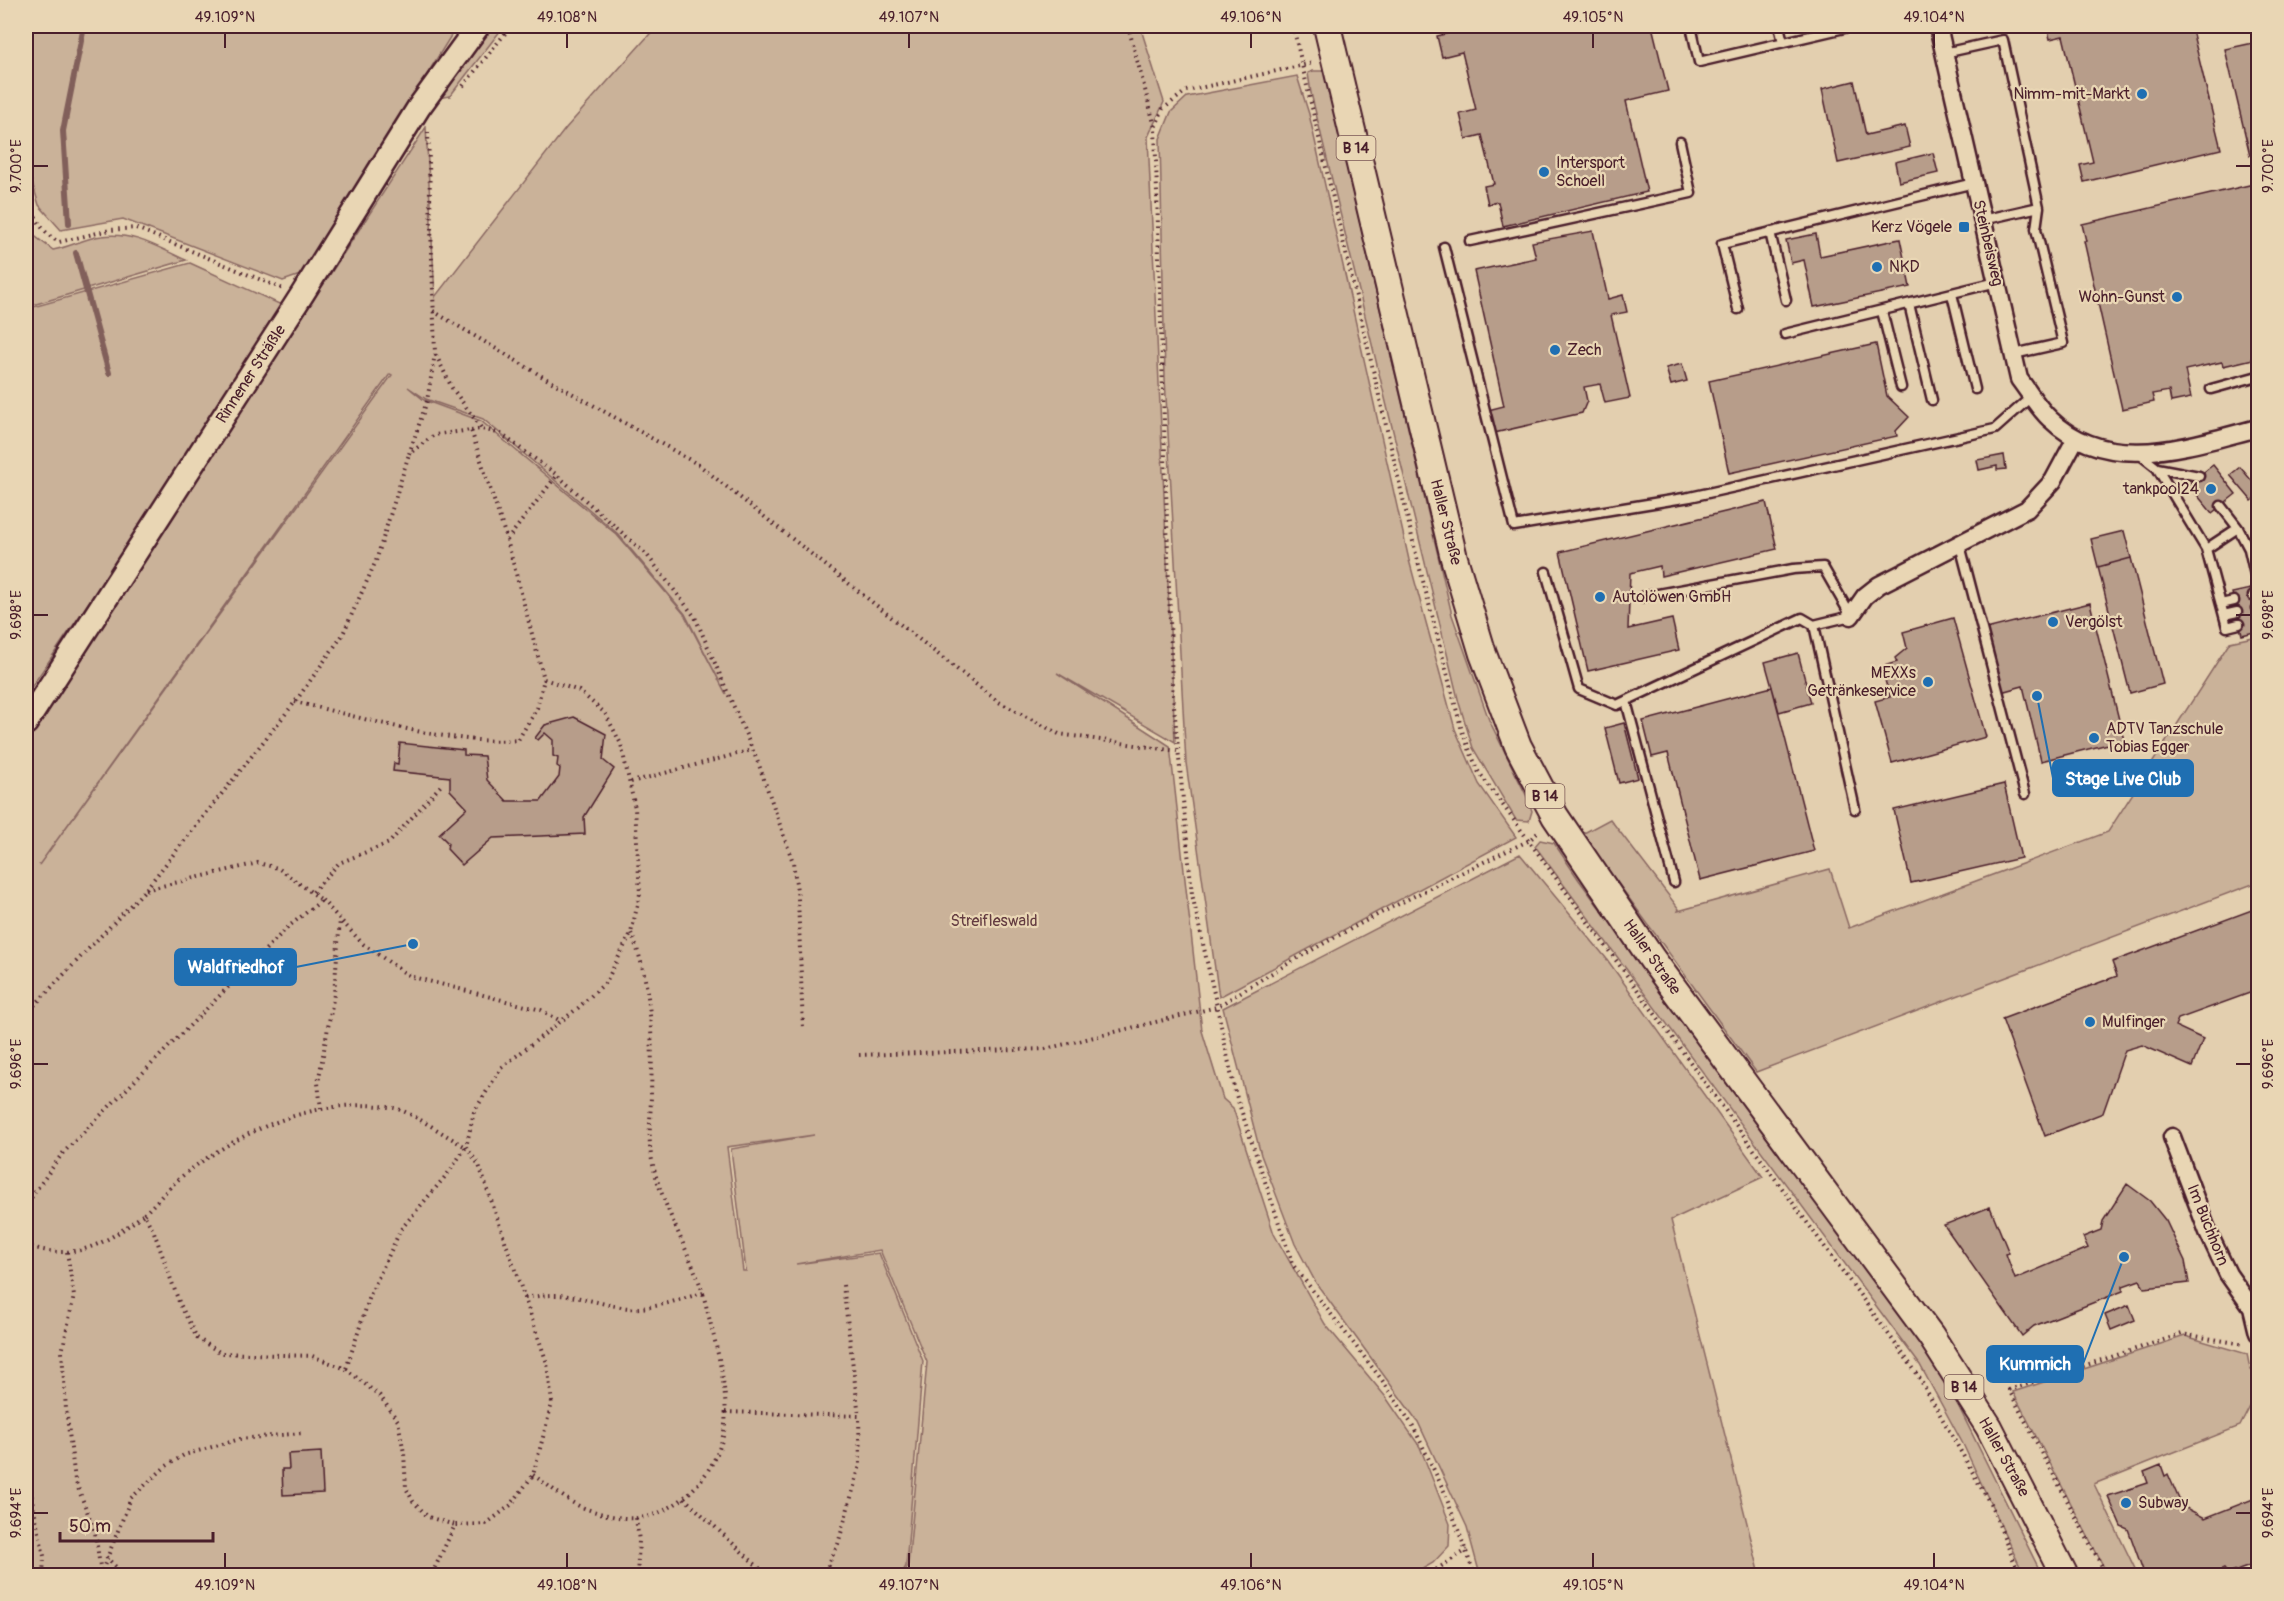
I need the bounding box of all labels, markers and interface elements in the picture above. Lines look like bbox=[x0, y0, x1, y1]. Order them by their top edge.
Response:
text: 49.109°N bbox=[195, 8, 255, 27]
text: 49.108°N bbox=[537, 8, 597, 27]
text: 49.107°N bbox=[879, 8, 939, 27]
text: 49.106°N bbox=[1220, 8, 1282, 27]
text: 49.105°N bbox=[1563, 8, 1623, 27]
text: 49.104°N bbox=[1903, 8, 1965, 27]
place label: Nimm-mit-Markt bbox=[2013, 84, 2131, 104]
marker: Nimm-mit-Markt bbox=[2135, 87, 2149, 101]
road number: B 14 bbox=[1336, 136, 1376, 160]
text: 9.700°E bbox=[7, 139, 26, 193]
text: 9.700°E bbox=[2259, 139, 2278, 193]
place label: Intersport Schoell bbox=[1556, 153, 1625, 191]
marker: Intersport Schoell bbox=[1537, 165, 1551, 179]
street label: Steinbeisweg bbox=[1968, 198, 2008, 288]
place label: Kerz Vögele bbox=[1871, 217, 1952, 237]
marker: Kerz Vögele bbox=[1957, 220, 1971, 234]
place label: NKD bbox=[1889, 257, 1920, 277]
marker: NKD bbox=[1870, 260, 1884, 274]
place label: Wohn-Gunst bbox=[2078, 287, 2166, 307]
marker: Wohn-Gunst bbox=[2170, 290, 2184, 304]
street label: Rinnener Sträßle bbox=[212, 321, 290, 427]
place label: Zech bbox=[1567, 340, 1601, 360]
marker: Zech bbox=[1548, 343, 1562, 357]
street label: Haller Straße bbox=[1426, 477, 1466, 567]
place label: tankpool24 bbox=[2122, 479, 2199, 499]
marker: tankpool24 bbox=[2204, 482, 2218, 496]
place label: Autolöwen GmbH bbox=[1612, 587, 1731, 607]
text: 9.698°E bbox=[7, 590, 26, 640]
marker: Autolöwen GmbH bbox=[1593, 590, 1607, 604]
text: 9.698°E bbox=[2259, 590, 2278, 640]
place label: Vergölst bbox=[2065, 612, 2123, 632]
marker: Vergölst bbox=[2046, 615, 2060, 629]
place label: MEXXs Getränkeservice bbox=[1807, 663, 1916, 701]
marker: MEXXs Getränkeservice bbox=[1921, 675, 1935, 689]
place label: ADTV Tanzschule Tobias Egger bbox=[2106, 719, 2223, 757]
marker: ADTV Tanzschule Tobias Egger bbox=[2087, 731, 2101, 745]
callout: Stage Live Club bbox=[2053, 760, 2193, 796]
text: Stage Live Club bbox=[2065, 768, 2181, 791]
road number: B 14 bbox=[1526, 784, 1564, 808]
park label: Streifleswald bbox=[950, 911, 1038, 931]
street label: Haller Straße bbox=[1619, 915, 1685, 999]
callout: Waldfriedhof bbox=[175, 949, 296, 985]
text: Waldfriedhof bbox=[188, 956, 285, 979]
place label: Mulfinger bbox=[2102, 1012, 2166, 1032]
marker: Mulfinger bbox=[2083, 1015, 2097, 1029]
text: 9.696°E bbox=[7, 1039, 26, 1089]
text: 9.696°E bbox=[2259, 1039, 2278, 1089]
street label: Im Buchhorn bbox=[2183, 1181, 2233, 1269]
callout: Kummich bbox=[1987, 1346, 2083, 1382]
text: Kummich bbox=[1999, 1353, 2072, 1376]
road number: B 14 bbox=[1944, 1375, 1984, 1399]
street label: Haller Straße bbox=[1974, 1414, 2034, 1500]
text: 9.694°E bbox=[7, 1488, 26, 1538]
text: 9.694°E bbox=[2259, 1488, 2278, 1538]
place label: Subway bbox=[2138, 1493, 2188, 1513]
marker: Subway bbox=[2119, 1496, 2133, 1510]
scale bar bbox=[60, 1505, 213, 1543]
text: 50 m bbox=[69, 1515, 111, 1538]
text: 49.109°N bbox=[195, 1576, 255, 1595]
text: 49.108°N bbox=[537, 1576, 597, 1595]
text: 49.107°N bbox=[879, 1576, 939, 1595]
text: 49.106°N bbox=[1220, 1576, 1282, 1595]
text: 49.105°N bbox=[1563, 1576, 1623, 1595]
text: 49.104°N bbox=[1903, 1576, 1965, 1595]

